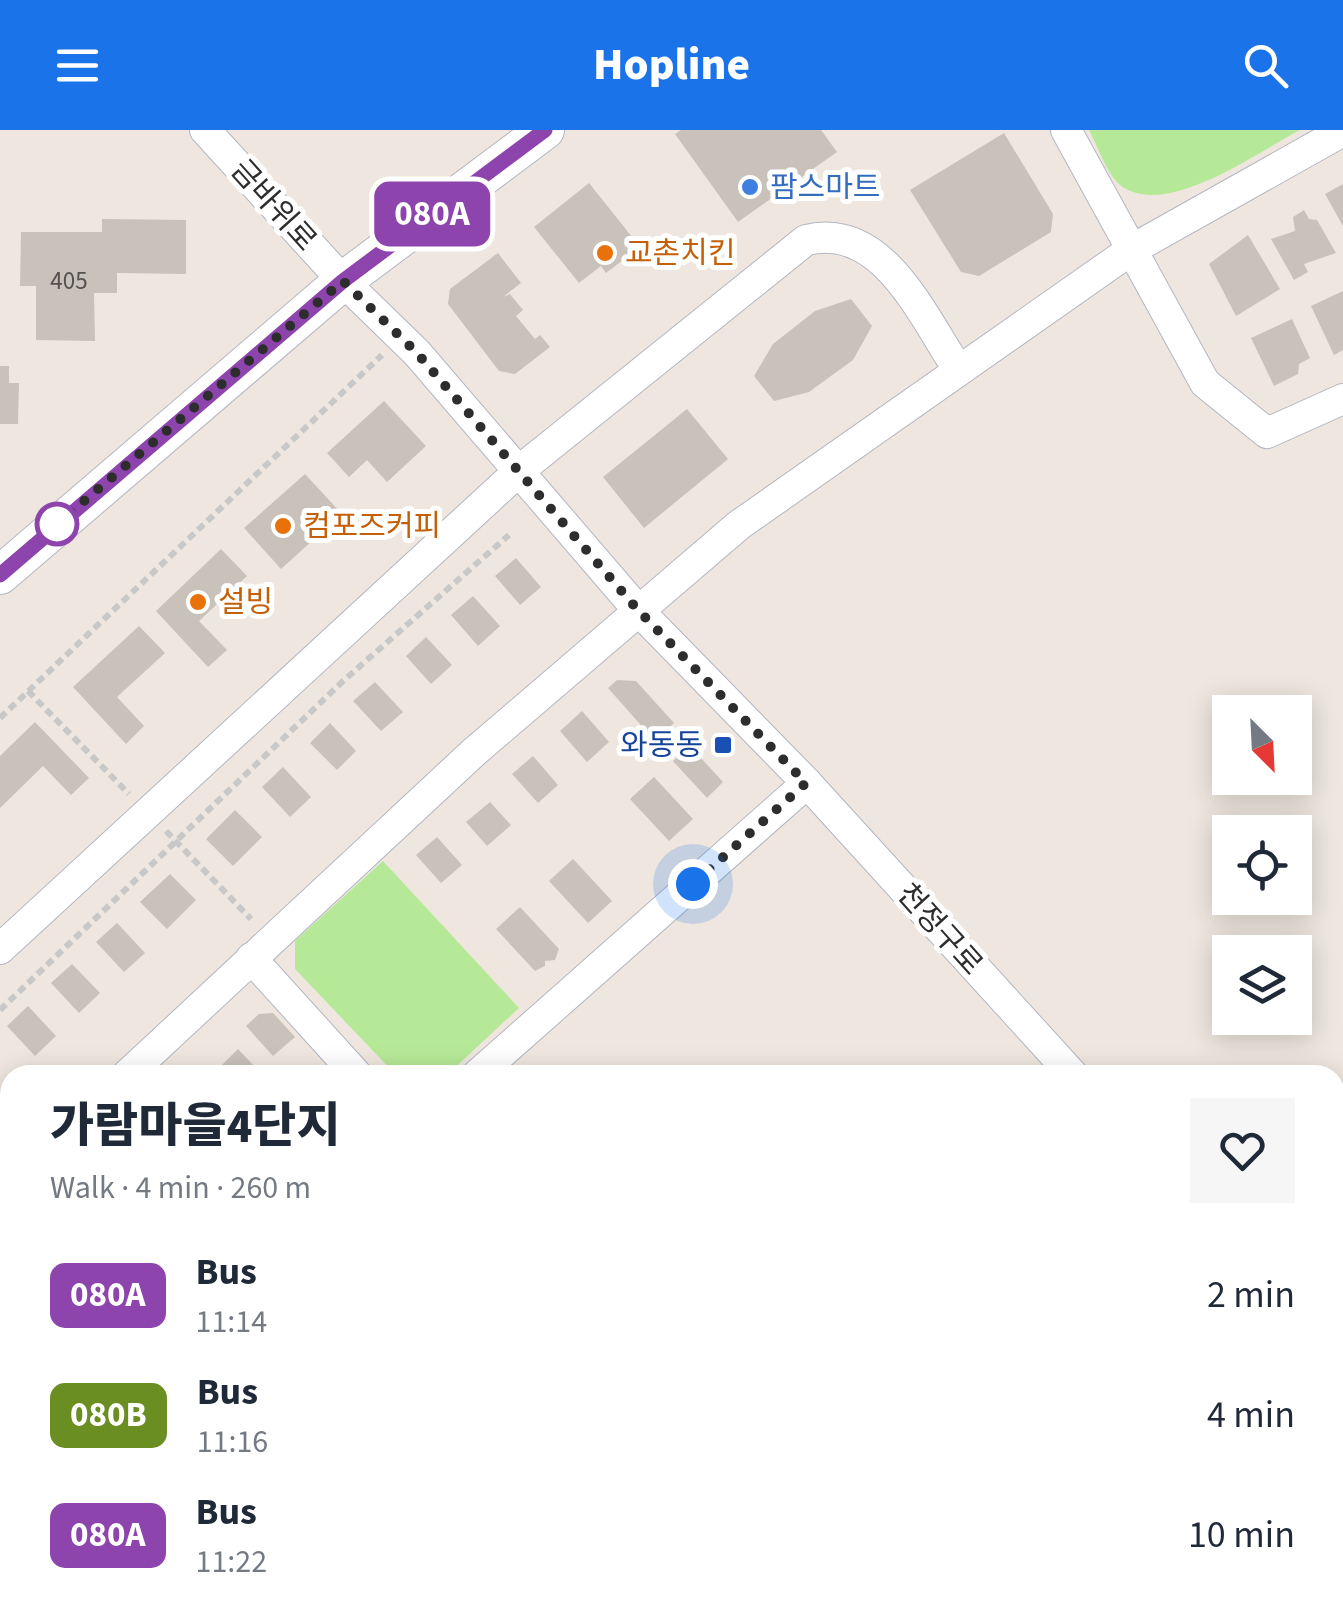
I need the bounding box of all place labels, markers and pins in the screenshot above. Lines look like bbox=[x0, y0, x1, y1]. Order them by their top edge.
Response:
place label: 팜스마트 bbox=[770, 166, 880, 209]
marker: 팜스마트 bbox=[739, 176, 761, 198]
place label: 교촌치킨 bbox=[625, 232, 735, 275]
marker: 교촌치킨 bbox=[594, 242, 616, 264]
unlabelled marker bbox=[36, 503, 78, 545]
place label: 컴포즈커피 bbox=[303, 505, 441, 548]
marker: 컴포즈커피 bbox=[272, 515, 294, 537]
place label: 설빙 bbox=[218, 581, 273, 624]
marker: 설빙 bbox=[187, 591, 209, 613]
place label: 와동동 bbox=[620, 724, 703, 767]
marker: 와동동 bbox=[712, 734, 734, 756]

